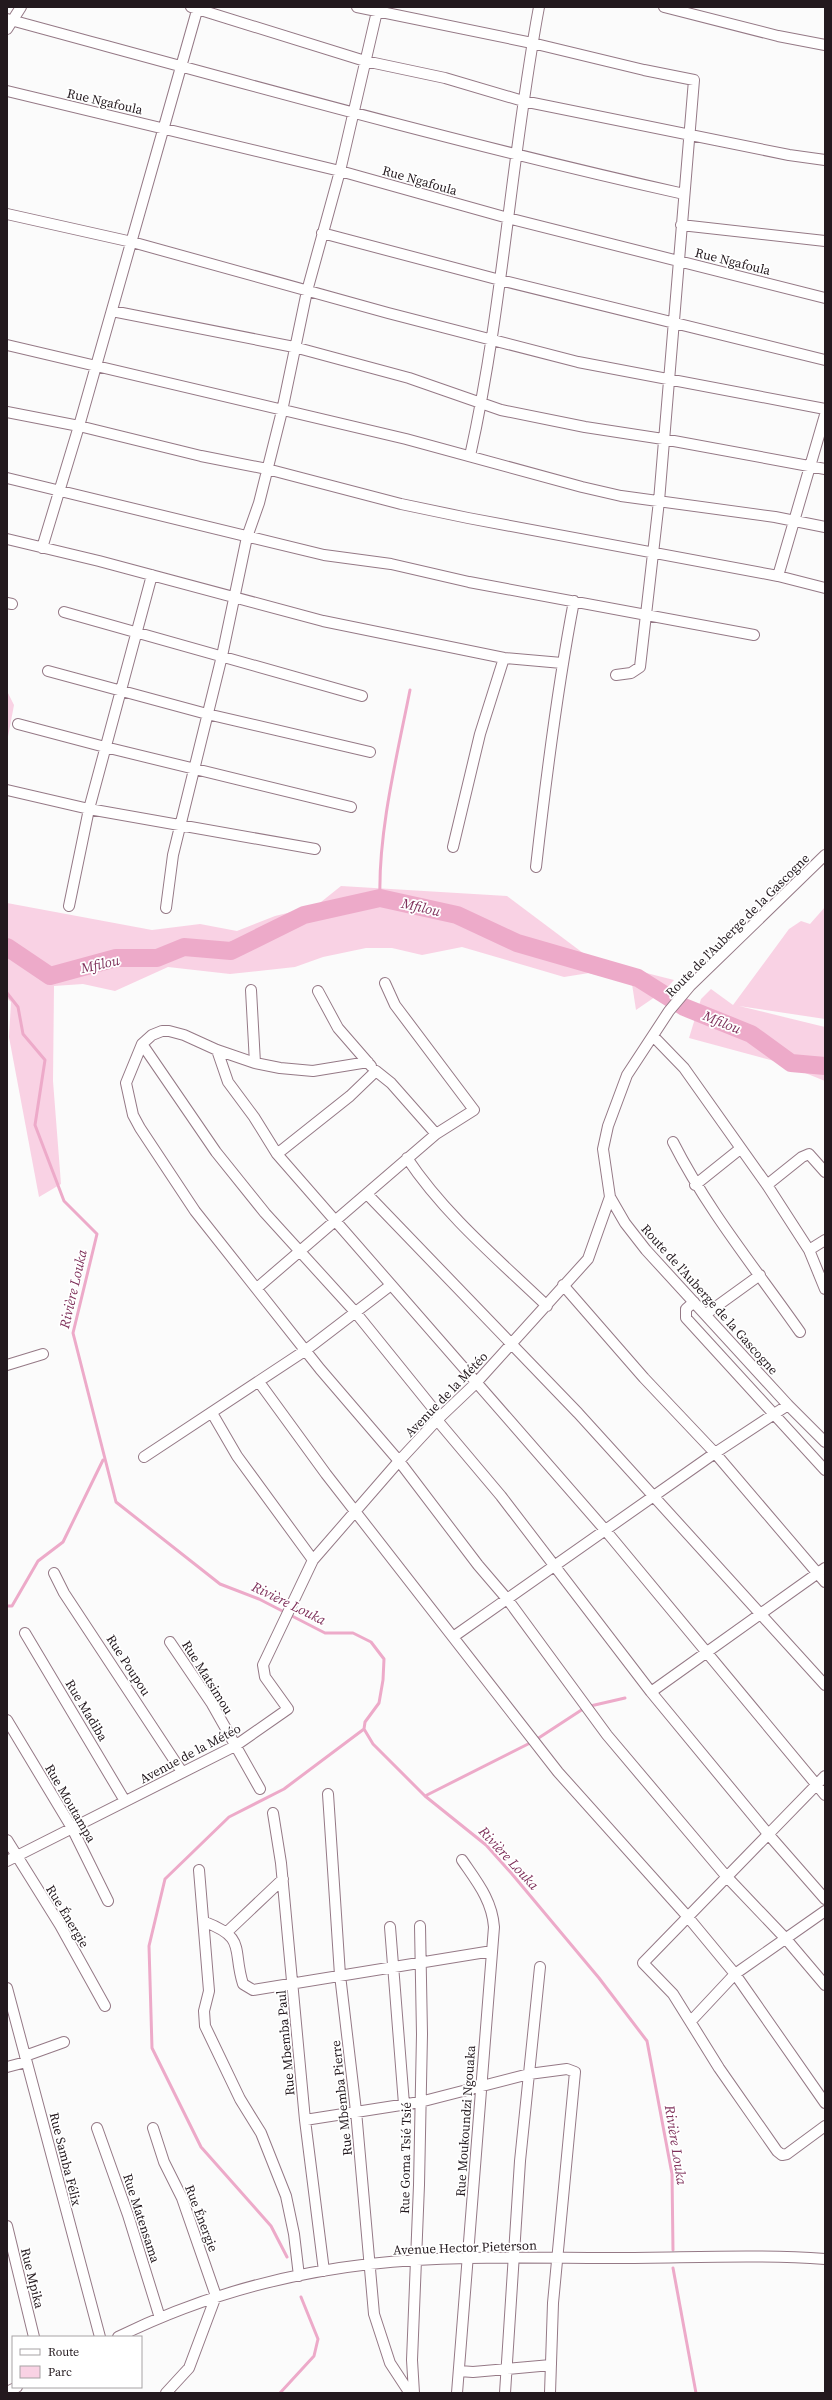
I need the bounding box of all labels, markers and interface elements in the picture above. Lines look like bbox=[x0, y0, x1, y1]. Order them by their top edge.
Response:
street label: Rue Ngafoula bbox=[65, 85, 145, 119]
street label: Rue Ngafoula bbox=[380, 162, 460, 199]
street label: Rue Ngafoula bbox=[693, 244, 773, 279]
street label: Route de l'Auberge de la Gascogne bbox=[662, 850, 813, 1001]
water label: Mfilou bbox=[399, 893, 442, 921]
water label: Mfilou bbox=[78, 950, 121, 978]
water label: Mfilou bbox=[699, 1005, 744, 1039]
street label: Route de l'Auberge de la Gascogne bbox=[638, 1221, 782, 1378]
water label: Rivière Louka bbox=[54, 1247, 92, 1331]
street label: Avenue de la Météo bbox=[401, 1348, 491, 1441]
water label: Rivière Louka bbox=[248, 1576, 330, 1630]
street label: Rue Poupou bbox=[103, 1632, 155, 1699]
street label: Rue Matsimou bbox=[178, 1637, 237, 1718]
street label: Rue Madiba bbox=[62, 1676, 112, 1744]
street label: Avenue de la Météo bbox=[137, 1720, 244, 1787]
street label: Rue Moutampa bbox=[41, 1761, 100, 1846]
water label: Rivière Louka bbox=[474, 1821, 544, 1895]
street label: Rue Énergie bbox=[42, 1882, 93, 1951]
street label: Rue Mbemba Paul bbox=[272, 1989, 299, 2096]
street label: Rue Mbemba Pierre bbox=[327, 2039, 356, 2156]
street label: Rue Moukoundzi Ngouaka bbox=[452, 2044, 479, 2197]
street label: Rue Goma Tsié Tsié bbox=[396, 2102, 415, 2214]
water label: Rivière Louka bbox=[660, 2103, 692, 2187]
street label: Rue Samba Félix bbox=[46, 2111, 85, 2208]
street label: Rue Matensama bbox=[119, 2171, 164, 2265]
street label: Rue Énergie bbox=[181, 2182, 222, 2254]
street label: Avenue Hector Pieterson bbox=[393, 2236, 537, 2259]
street label: Rue Mpika bbox=[17, 2246, 48, 2311]
legend bbox=[12, 2336, 142, 2388]
text: Route bbox=[48, 2344, 79, 2360]
text: Parc bbox=[48, 2364, 72, 2380]

